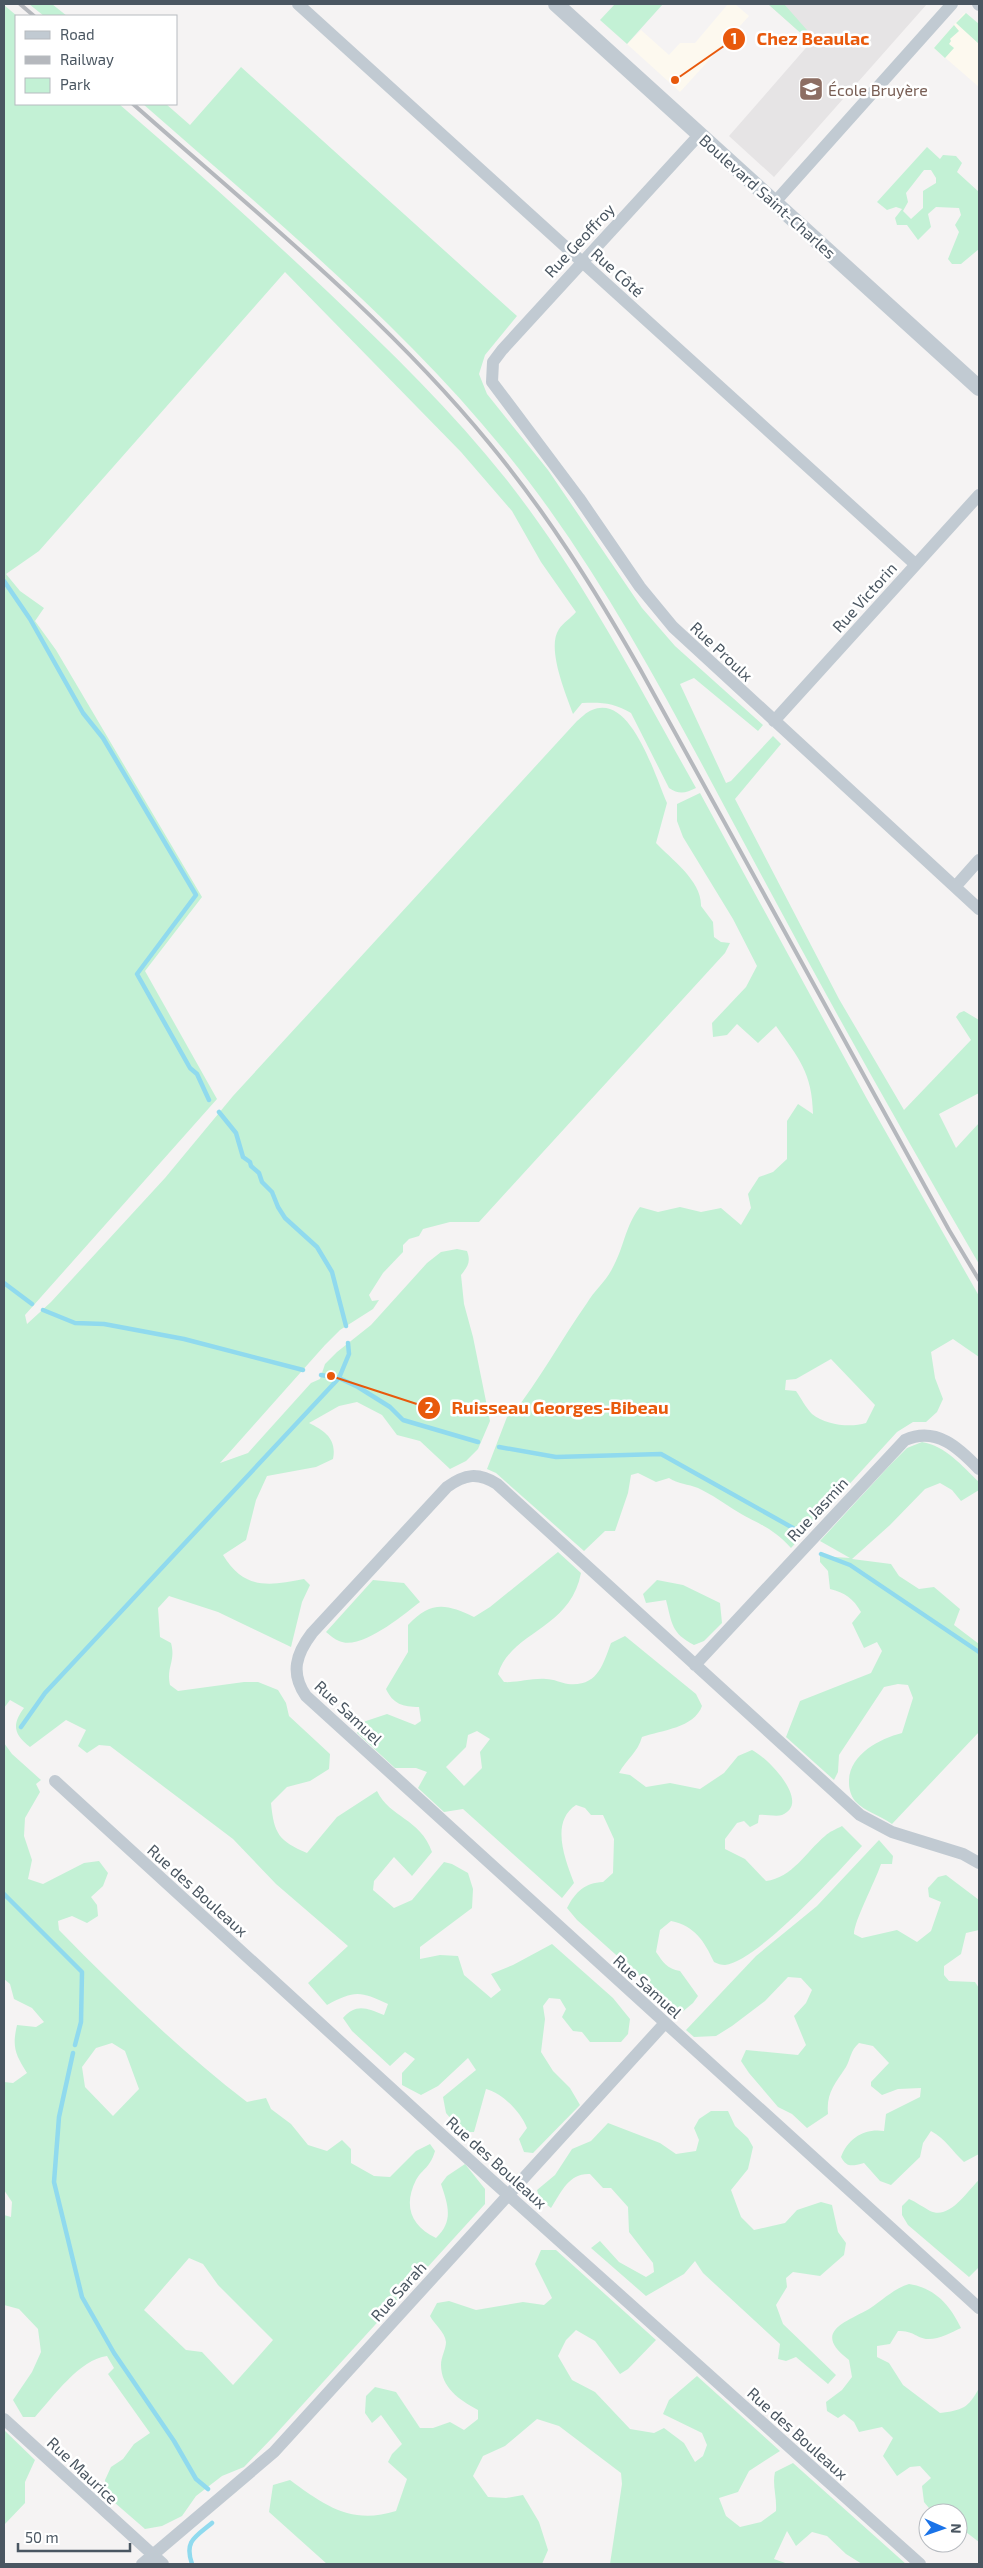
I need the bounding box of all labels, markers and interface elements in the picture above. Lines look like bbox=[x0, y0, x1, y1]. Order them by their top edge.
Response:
legend bbox=[15, 15, 178, 105]
callout: Chez Beaulac bbox=[721, 23, 879, 56]
text: Road bbox=[60, 25, 95, 43]
text: Chez Beaulac bbox=[757, 27, 869, 49]
text: 1 bbox=[731, 29, 737, 47]
text: Railway bbox=[60, 50, 114, 68]
text: Park bbox=[60, 75, 91, 93]
school or university icon: École Bruyère bbox=[798, 76, 824, 102]
place label: École Bruyère bbox=[828, 80, 928, 99]
street label: Boulevard Saint-Charles bbox=[696, 130, 840, 262]
street label: Rue Geoffroy bbox=[540, 199, 618, 281]
street label: Rue Côté bbox=[588, 244, 648, 300]
street label: Rue Victorin bbox=[828, 558, 900, 636]
street label: Rue Proulx bbox=[687, 617, 757, 685]
callout: Ruisseau Georges-Bibeau bbox=[417, 1391, 679, 1424]
text: Ruisseau Georges-Bibeau bbox=[451, 1396, 669, 1418]
text: 2 bbox=[425, 1398, 434, 1416]
street label: Rue Jasmin bbox=[783, 1473, 851, 1545]
street label: Rue Samuel bbox=[311, 1676, 387, 1748]
street label: Rue des Bouleaux bbox=[144, 1840, 252, 1940]
street label: Rue Samuel bbox=[610, 1950, 686, 2022]
street label: Rue des Bouleaux bbox=[443, 2112, 551, 2212]
street label: Rue Sarah bbox=[366, 2257, 430, 2325]
street label: Rue des Bouleaux bbox=[744, 2383, 852, 2483]
street label: Rue Maurice bbox=[44, 2432, 122, 2508]
north arrow bbox=[918, 2503, 968, 2553]
scale bar bbox=[18, 2520, 130, 2552]
text: N bbox=[948, 2523, 965, 2534]
text: 50 m bbox=[25, 2528, 59, 2546]

